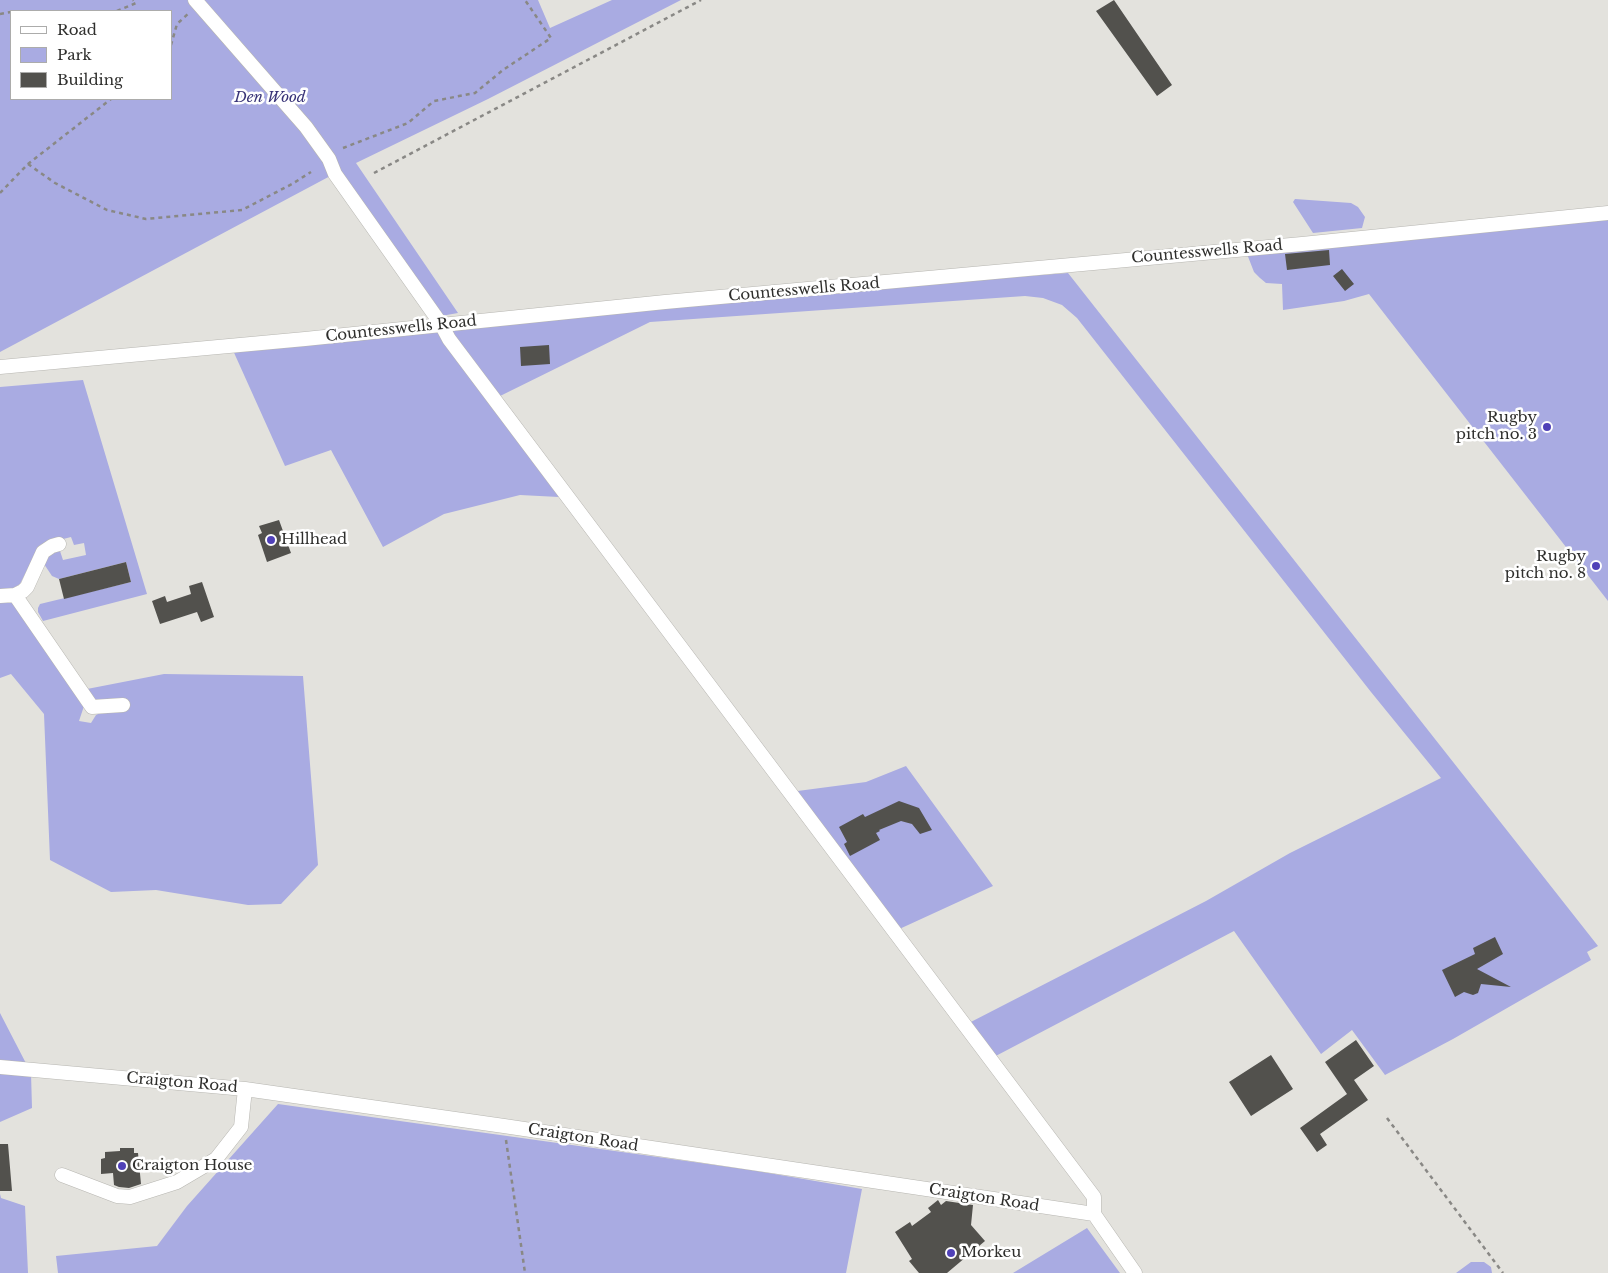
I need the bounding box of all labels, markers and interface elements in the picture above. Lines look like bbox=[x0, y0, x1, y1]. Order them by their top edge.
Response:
legend bbox=[10, 10, 172, 100]
text: Road bbox=[57, 20, 97, 39]
text: Park bbox=[57, 45, 92, 64]
text: Building bbox=[57, 70, 123, 89]
park label: Den Wood bbox=[234, 89, 306, 107]
street label: Countesswells Road bbox=[1131, 236, 1283, 268]
street label: Countesswells Road bbox=[728, 274, 880, 306]
street label: Countesswells Road bbox=[325, 312, 477, 346]
place label: Rugby pitch no. 3 bbox=[1456, 409, 1537, 444]
marker: Rugby pitch no. 3 bbox=[1541, 421, 1553, 433]
place label: Hillhead bbox=[281, 531, 347, 549]
marker: Hillhead bbox=[265, 534, 277, 546]
place label: Rugby pitch no. 8 bbox=[1505, 548, 1586, 583]
marker: Rugby pitch no. 8 bbox=[1590, 560, 1602, 572]
street label: Craigton Road bbox=[126, 1069, 238, 1097]
street label: Craigton Road bbox=[526, 1120, 640, 1156]
place label: Craigton House bbox=[132, 1157, 252, 1175]
marker: Craigton House bbox=[116, 1160, 128, 1172]
street label: Craigton Road bbox=[927, 1180, 1041, 1216]
place label: Morkeu bbox=[961, 1244, 1021, 1262]
marker: Morkeu bbox=[945, 1247, 957, 1259]

